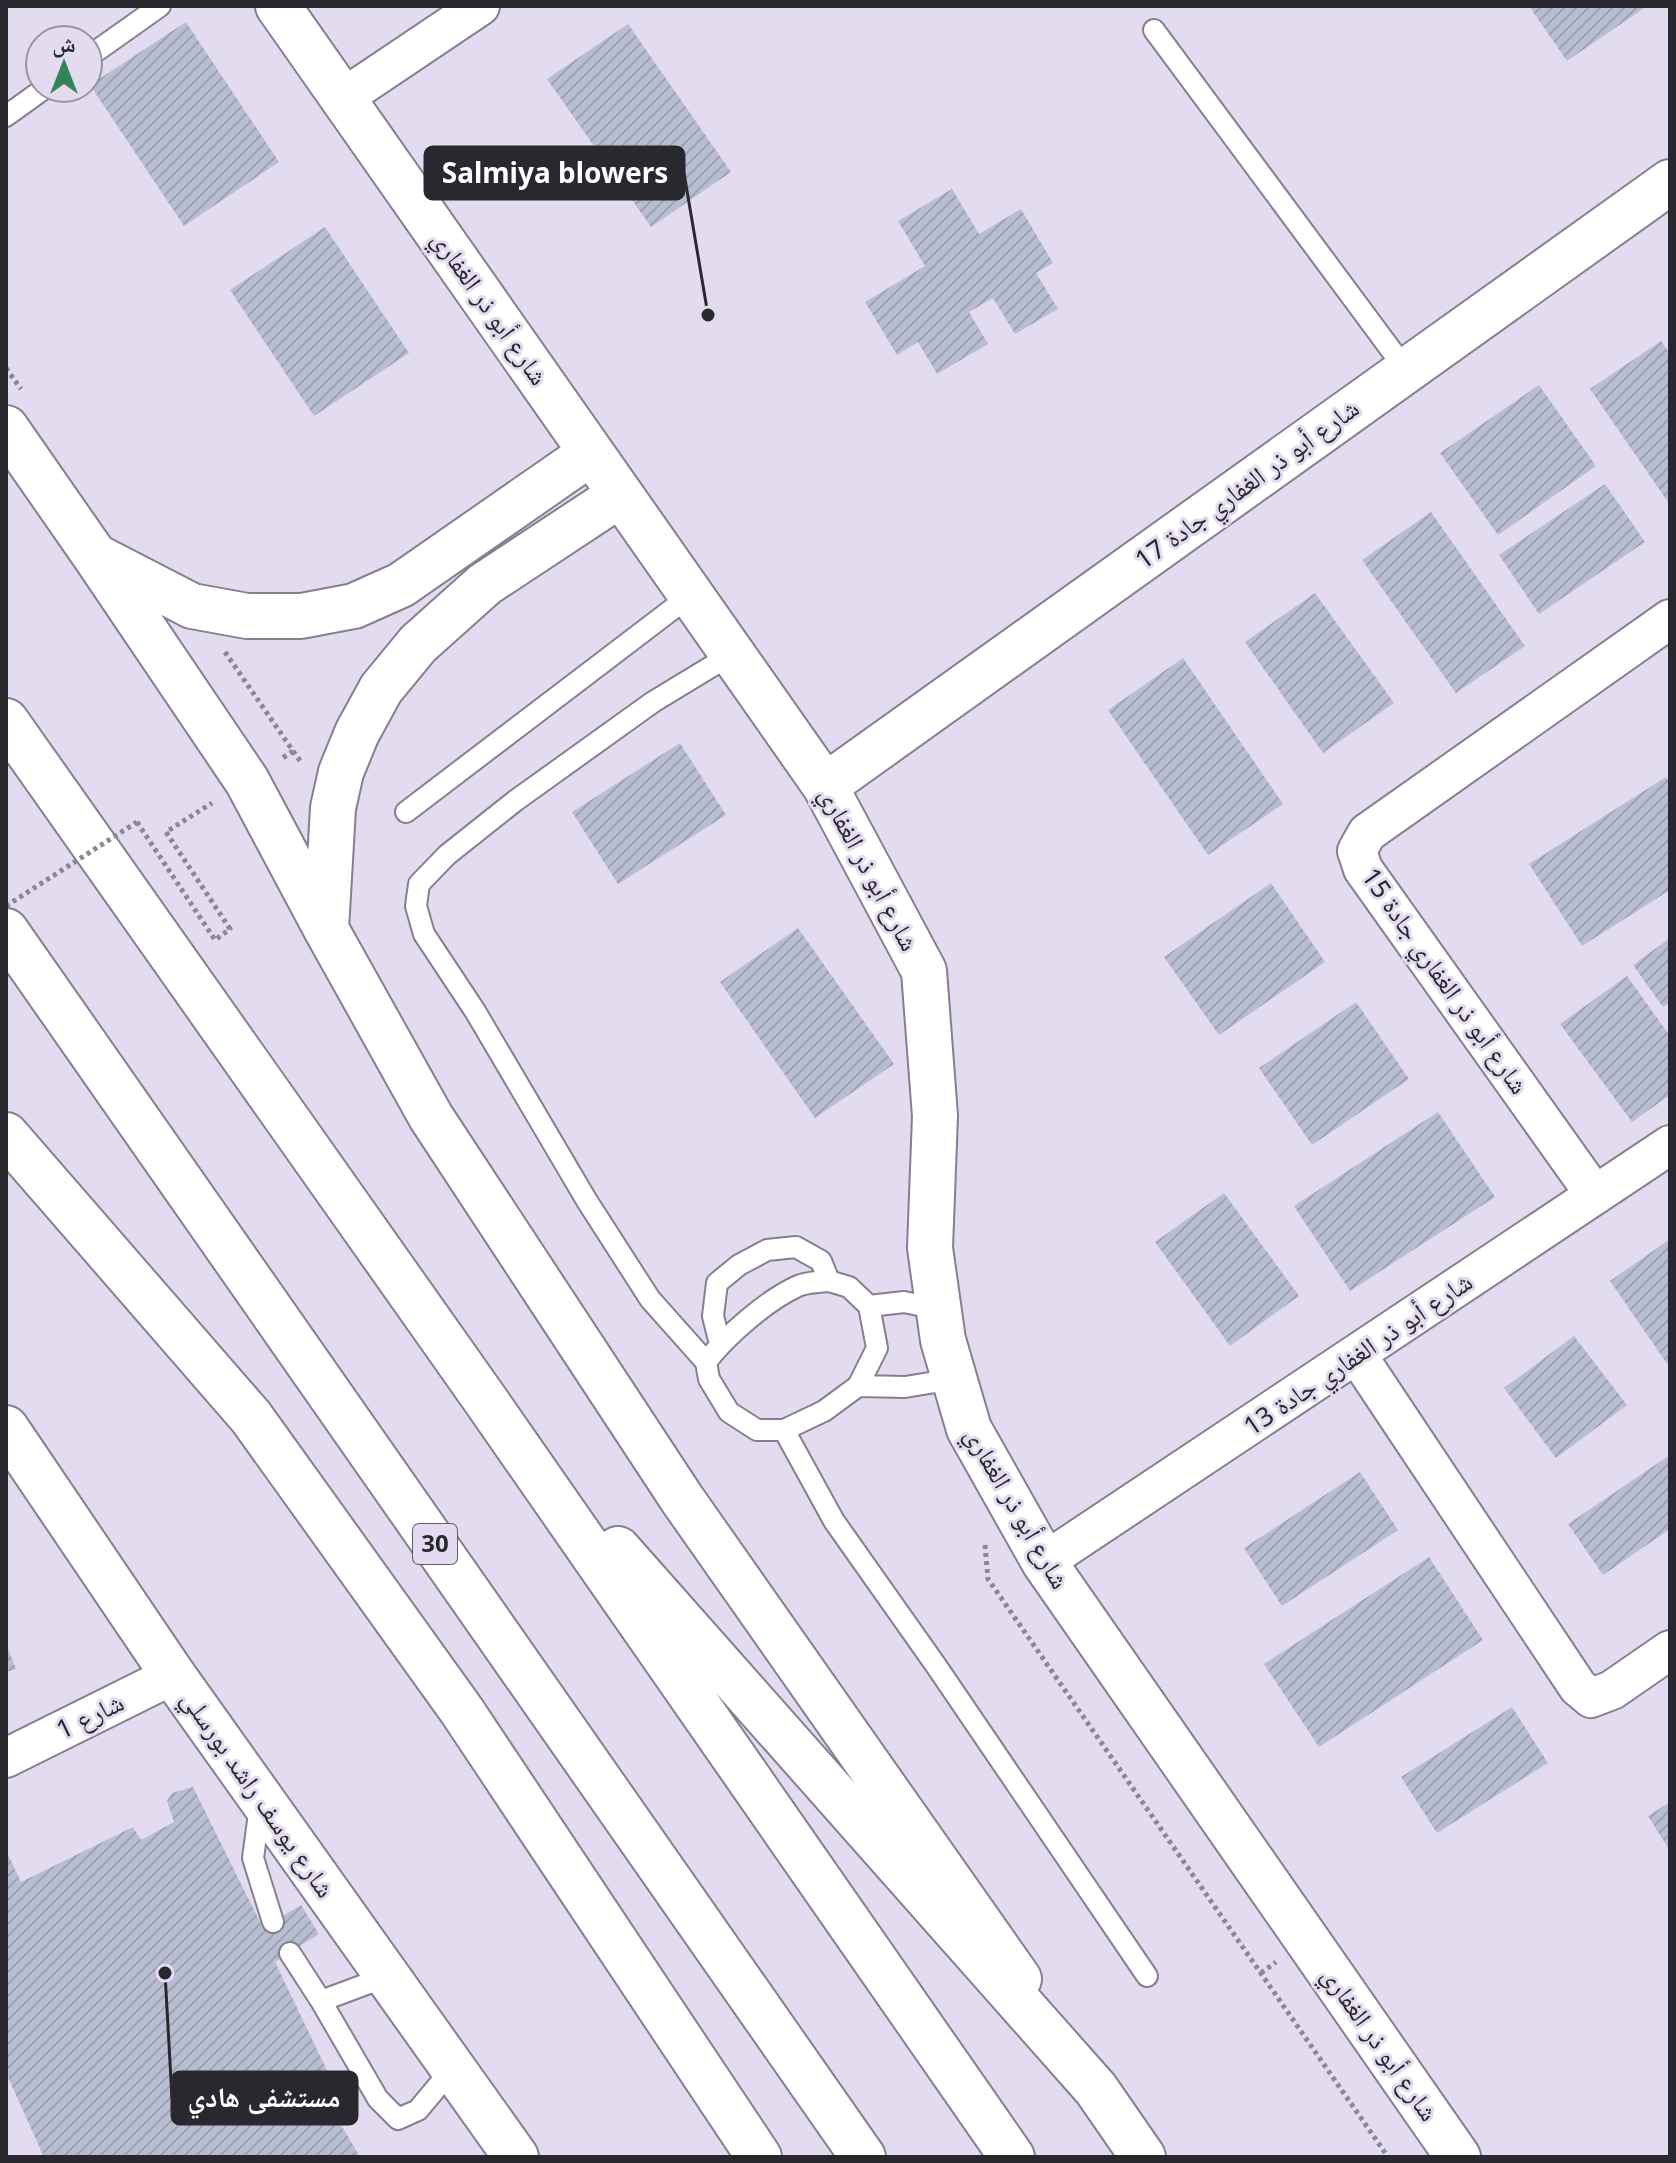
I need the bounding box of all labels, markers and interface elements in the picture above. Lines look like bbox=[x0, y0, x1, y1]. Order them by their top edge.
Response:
north arrow bbox=[24, 24, 104, 104]
text: ش bbox=[52, 28, 76, 58]
callout: Salmiya blowers bbox=[425, 147, 684, 199]
text: Salmiya blowers bbox=[442, 153, 668, 191]
street label: شارع أبو ذر الغفاري bbox=[421, 223, 558, 394]
street label: شارع أبو ذر الغفاري جادة 17 bbox=[1127, 390, 1368, 580]
street label: شارع أبو ذر الغفاري bbox=[808, 780, 928, 959]
street label: شارع أبو ذر الغفاري جادة 15 bbox=[1351, 860, 1538, 1103]
street label: شارع أبو ذر الغفاري جادة 13 bbox=[1236, 1263, 1481, 1446]
street label: شارع أبو ذر الغفاري bbox=[954, 1420, 1079, 1597]
road number: 30 bbox=[413, 1524, 457, 1564]
street label: شارع 1 bbox=[50, 1683, 129, 1747]
street label: شارع يوسف راشد بورسلي bbox=[171, 1683, 344, 1906]
street label: شارع أبو ذر الغفاري bbox=[1311, 1959, 1448, 2130]
callout: مستشفى هادي bbox=[172, 2072, 357, 2124]
text: مستشفى هادي bbox=[188, 2077, 341, 2120]

